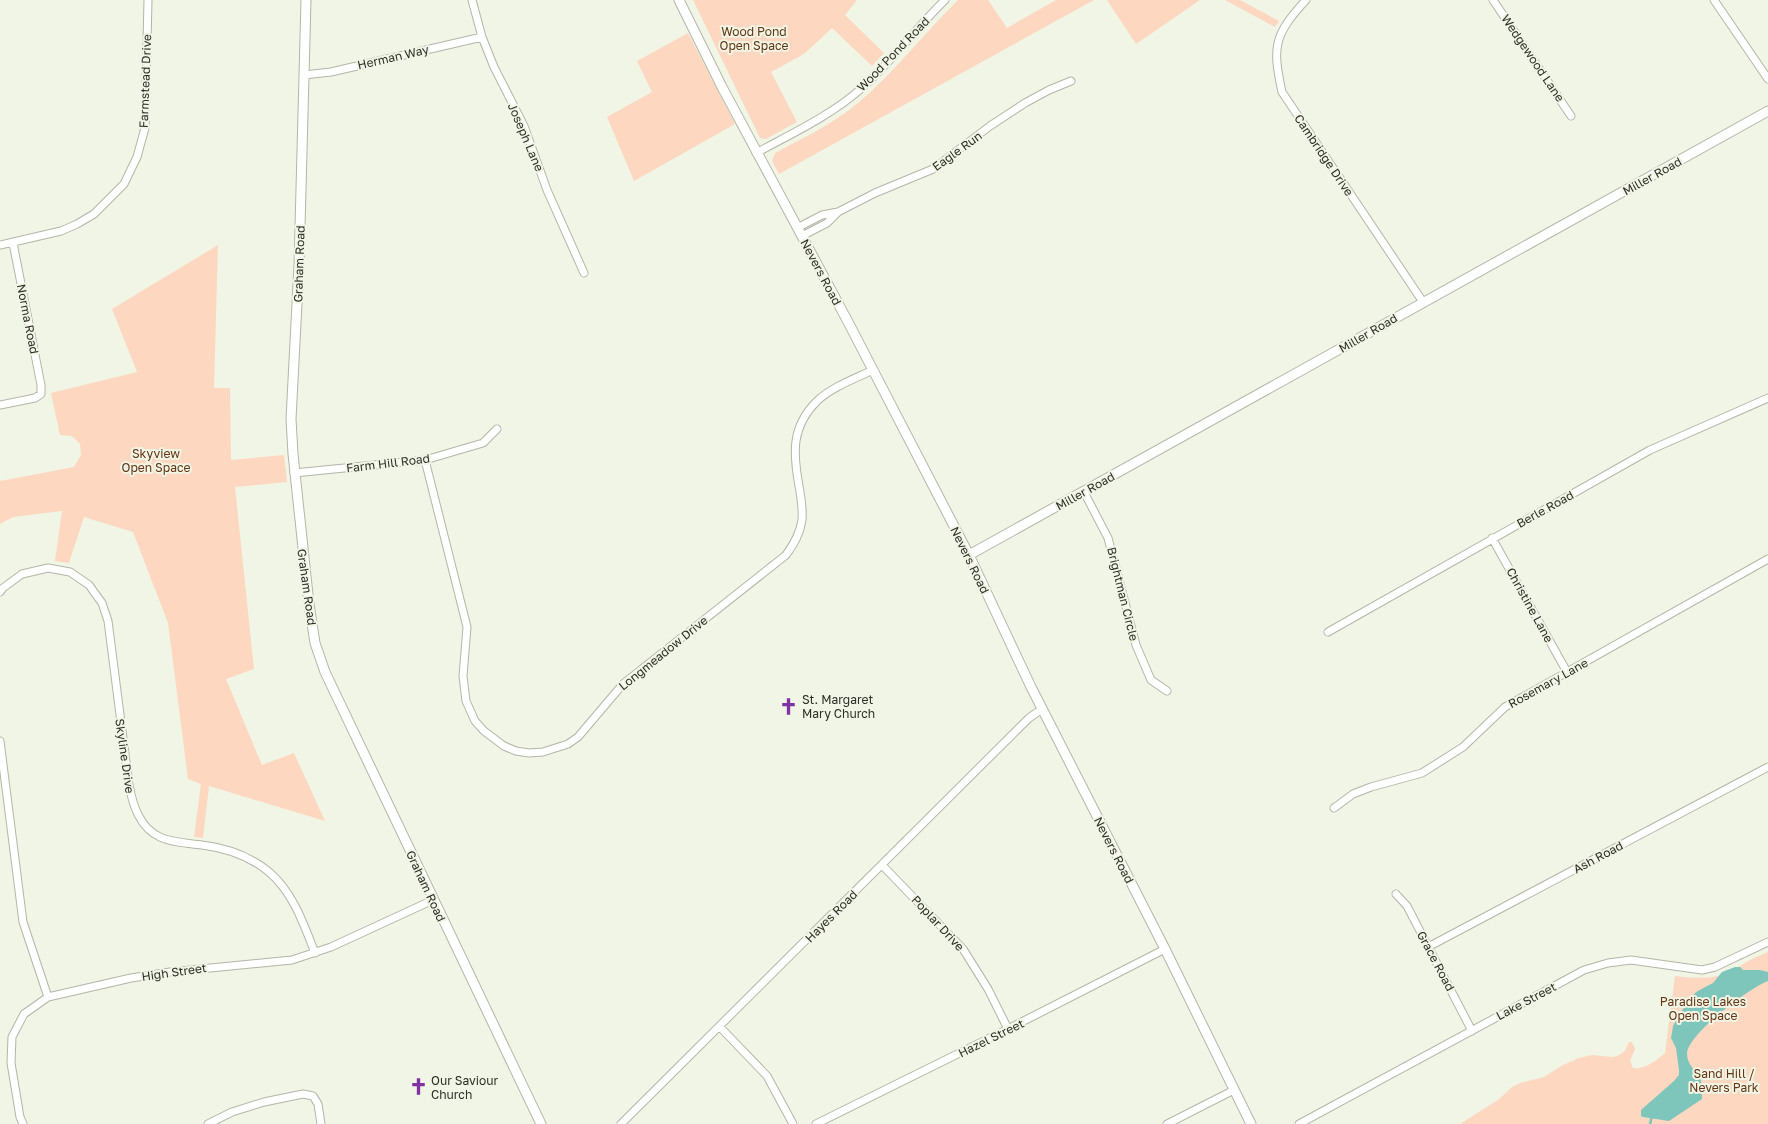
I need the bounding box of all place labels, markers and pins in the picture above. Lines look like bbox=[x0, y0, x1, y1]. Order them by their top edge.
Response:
place label: St. Margaret Mary Church bbox=[802, 692, 875, 721]
church icon: St. Margaret Mary Church bbox=[779, 696, 799, 716]
place label: Our Saviour Church bbox=[431, 1073, 498, 1102]
church icon: Our Saviour Church bbox=[408, 1077, 428, 1097]

